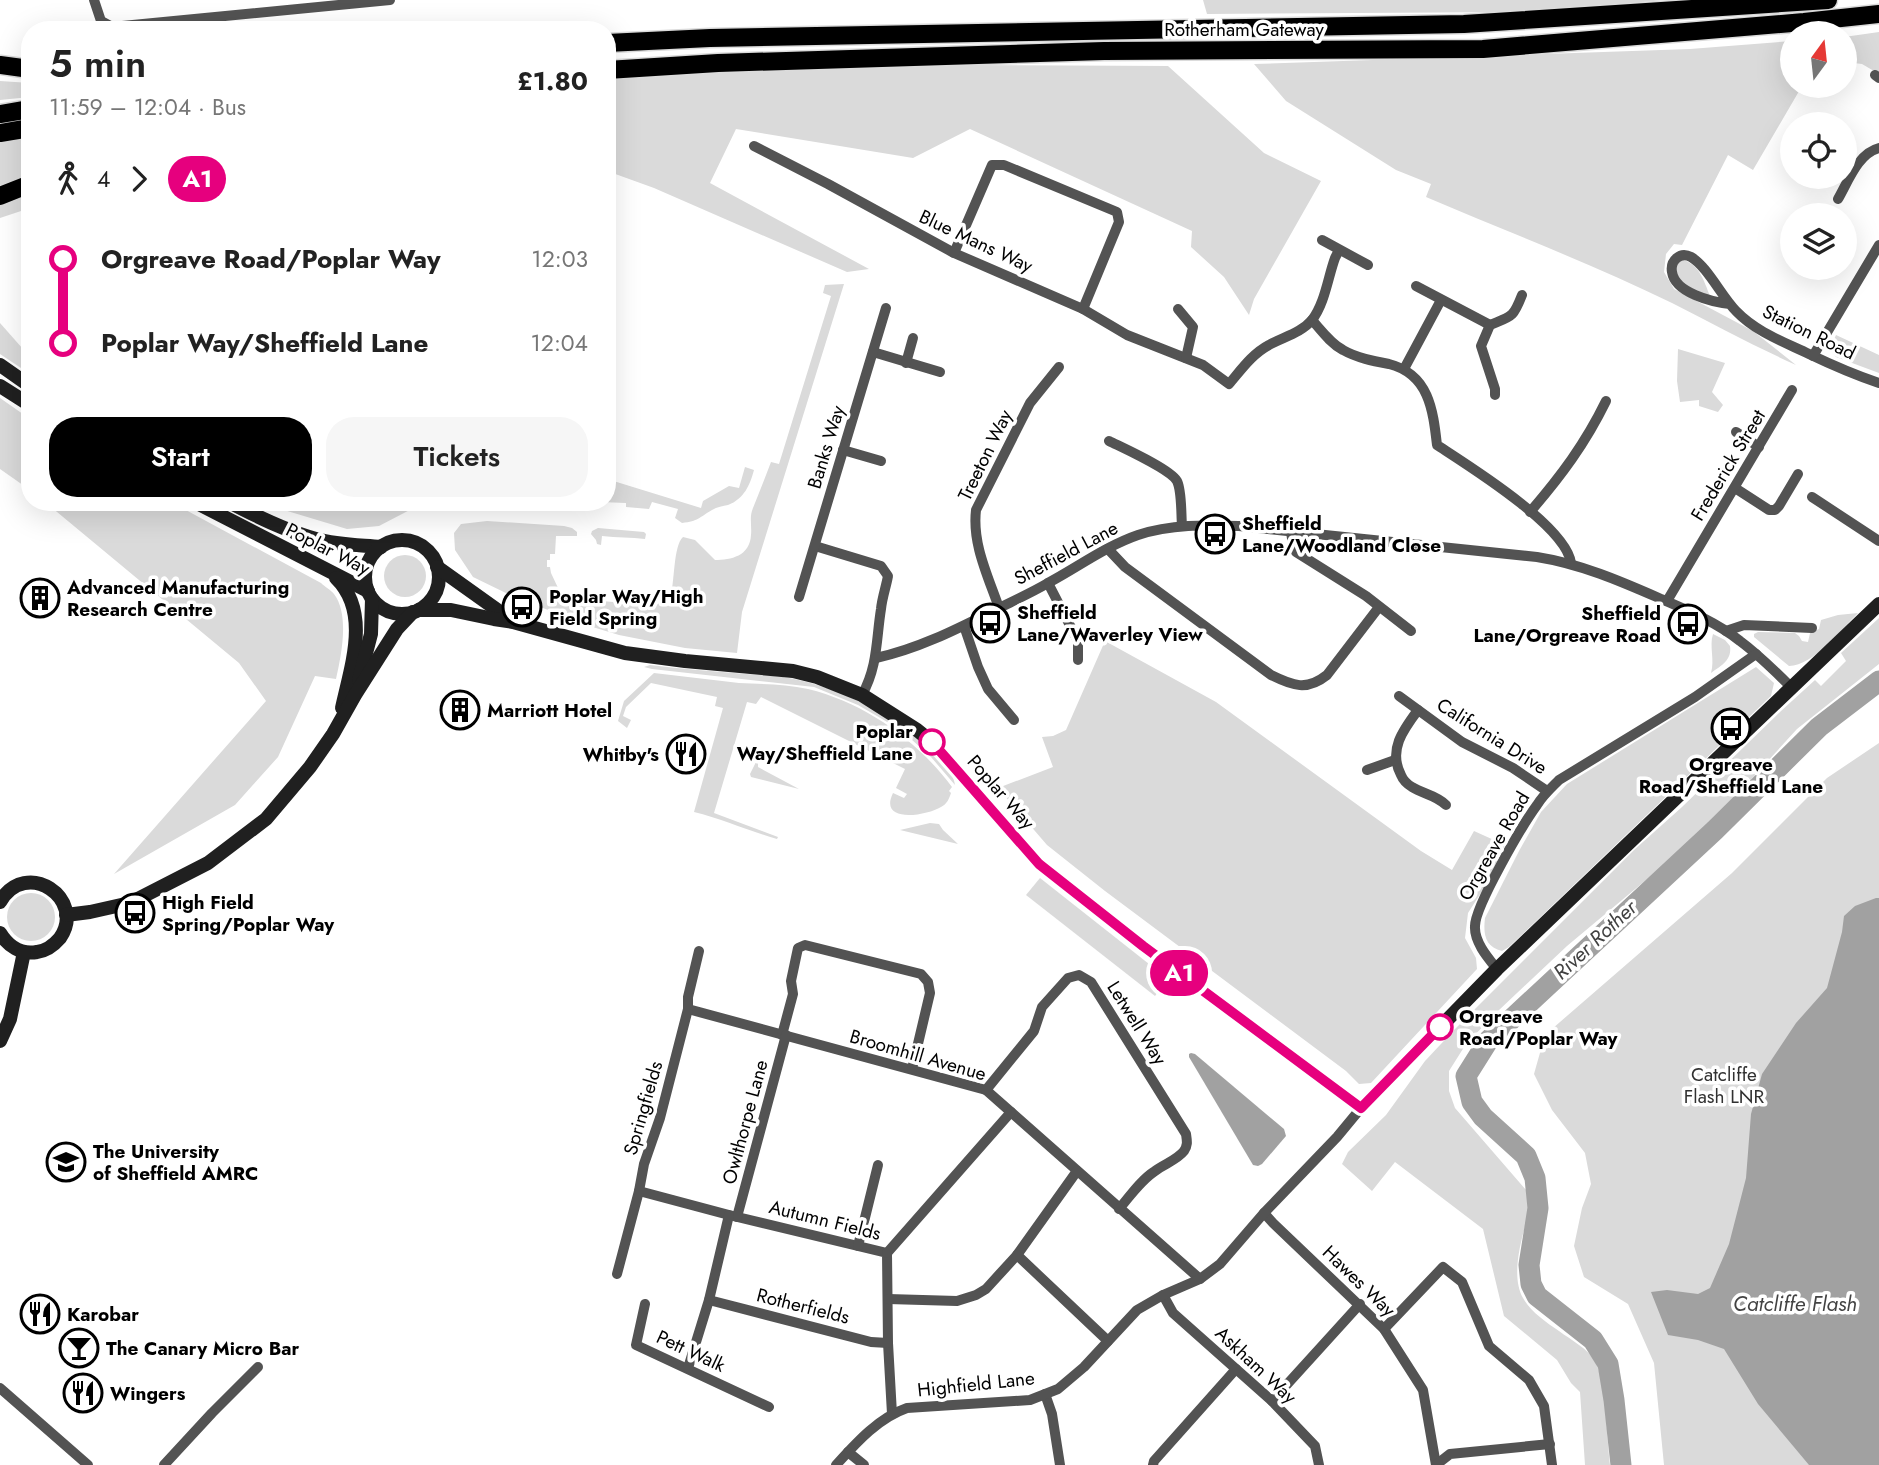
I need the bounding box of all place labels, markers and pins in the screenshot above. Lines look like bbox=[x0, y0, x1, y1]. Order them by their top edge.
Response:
place label: Sheffield Lane/Woodland Close bbox=[1242, 510, 1441, 559]
bus stop icon: Sheffield Lane/Woodland Close bbox=[1194, 513, 1236, 555]
place label: Advanced Manufacturing Research Centre bbox=[66, 574, 289, 623]
building icon: Advanced Manufacturing Research Centre bbox=[19, 577, 61, 619]
place label: Poplar Way/High Field Spring bbox=[549, 583, 703, 632]
bus stop icon: Poplar Way/High Field Spring bbox=[501, 586, 543, 628]
place label: Sheffield Lane/Waverley View bbox=[1017, 599, 1203, 648]
place label: Sheffield Lane/Orgreave Road bbox=[1474, 600, 1661, 649]
bus stop icon: Sheffield Lane/Waverley View bbox=[969, 602, 1011, 644]
bus stop icon: Sheffield Lane/Orgreave Road bbox=[1667, 603, 1709, 645]
building icon: Marriott Hotel bbox=[439, 689, 481, 731]
place label: Marriott Hotel bbox=[487, 697, 612, 724]
bus stop icon: Orgreave Road/Sheffield Lane bbox=[1710, 707, 1752, 749]
place label: Poplar Way/Sheffield Lane bbox=[737, 718, 913, 767]
marker: Poplar Way/Sheffield Lane bbox=[919, 729, 945, 755]
restaurant icon: Whitby's bbox=[665, 733, 707, 775]
place label: Whitby's bbox=[583, 741, 659, 768]
place label: Orgreave Road/Sheffield Lane bbox=[1639, 751, 1823, 800]
place label: High Field Spring/Poplar Way bbox=[162, 889, 335, 938]
bus stop icon: High Field Spring/Poplar Way bbox=[114, 892, 156, 934]
place label: Orgreave Road/Poplar Way bbox=[1459, 1003, 1619, 1052]
marker: Orgreave Road/Poplar Way bbox=[1427, 1014, 1453, 1040]
place label: The University of Sheffield AMRC bbox=[93, 1138, 258, 1187]
school or university icon: The University of Sheffield AMRC bbox=[45, 1141, 87, 1183]
restaurant icon: Karobar bbox=[19, 1293, 61, 1335]
place label: Karobar bbox=[67, 1301, 139, 1328]
bar icon: The Canary Micro Bar bbox=[58, 1327, 100, 1369]
place label: The Canary Micro Bar bbox=[106, 1335, 300, 1362]
restaurant icon: Wingers bbox=[62, 1372, 104, 1414]
place label: Wingers bbox=[110, 1380, 186, 1407]

